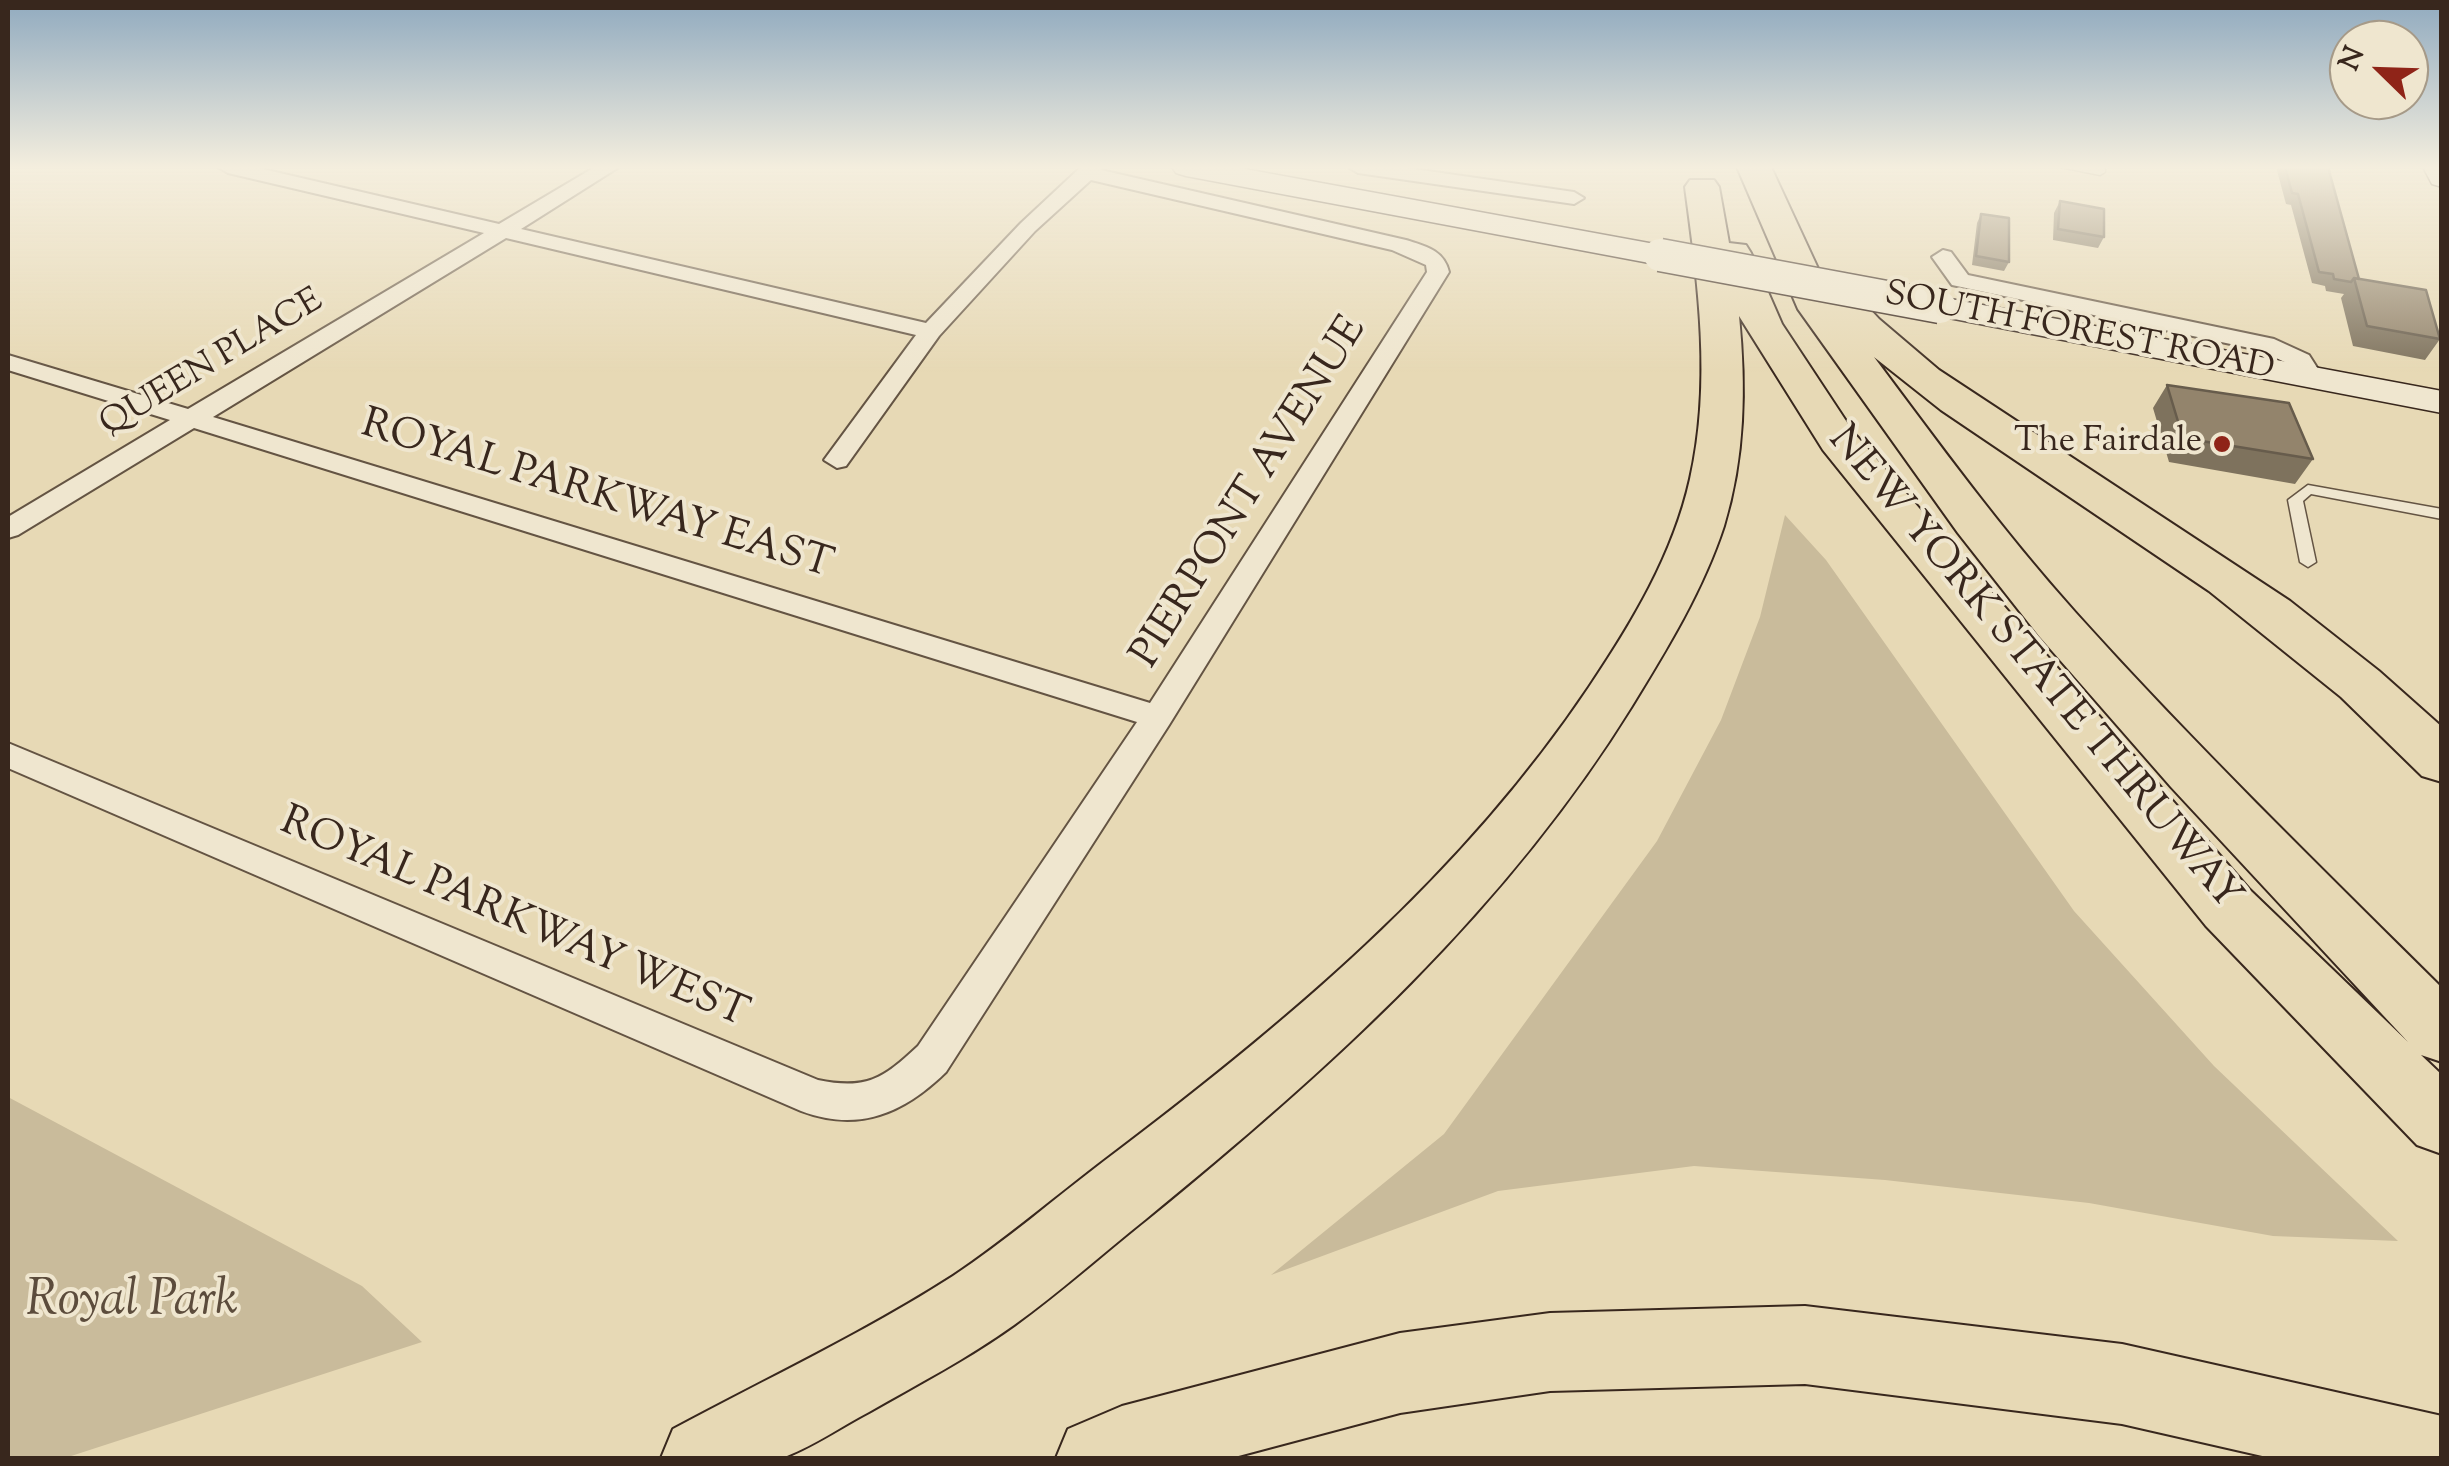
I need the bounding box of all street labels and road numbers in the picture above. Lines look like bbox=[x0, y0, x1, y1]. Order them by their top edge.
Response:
street label: SOUTH FOREST ROAD bbox=[1881, 276, 2277, 392]
street label: QUEEN PLACE bbox=[94, 282, 332, 448]
street label: PIERPONT AVENUE bbox=[1123, 309, 1381, 679]
street label: ROYAL PARKWAY EAST bbox=[354, 402, 838, 594]
street label: NEW YORK STATE THRUWAY bbox=[1814, 418, 2250, 922]
street label: ROYAL PARKWAY WEST bbox=[271, 799, 755, 1043]

